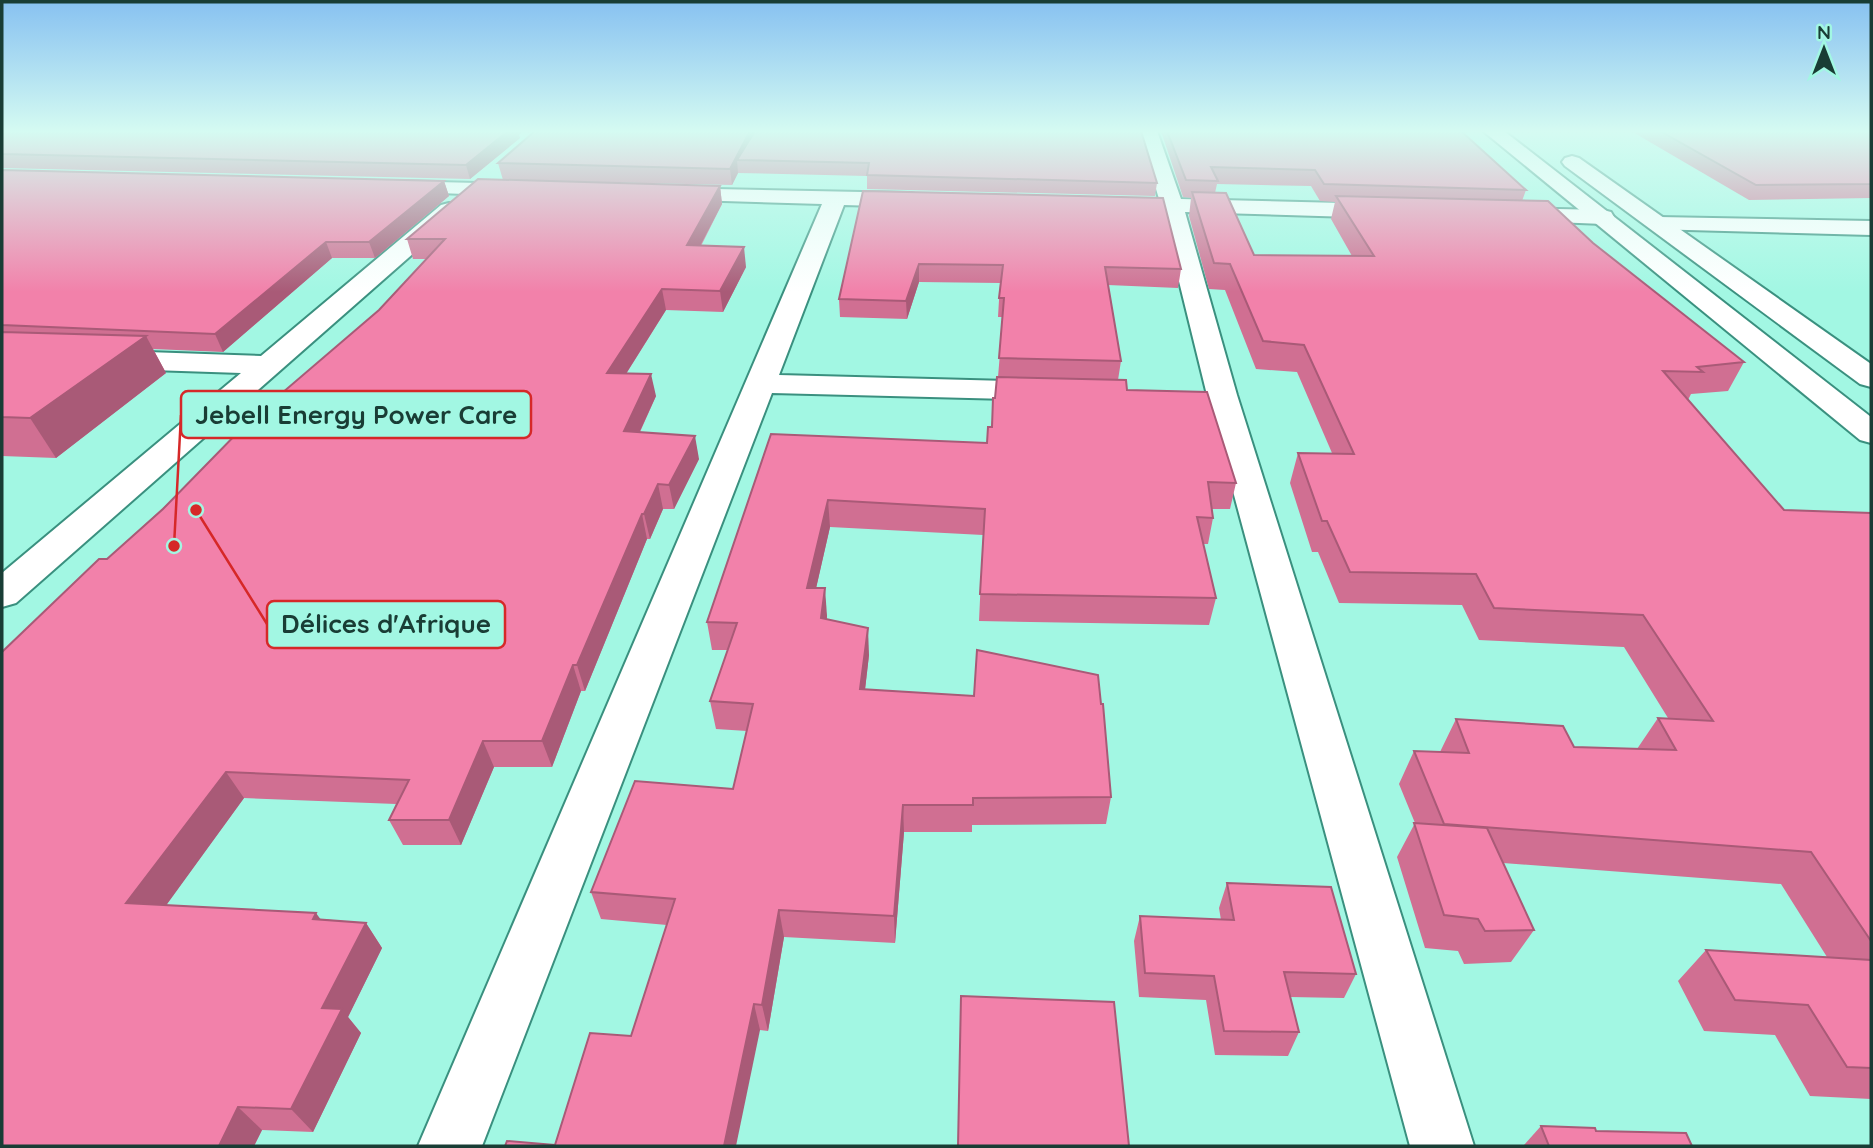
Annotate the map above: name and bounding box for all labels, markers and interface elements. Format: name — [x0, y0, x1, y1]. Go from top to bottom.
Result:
north arrow — [1789, 14, 1859, 84]
text: N — [1817, 20, 1831, 44]
callout: Jebell Energy Power Care — [181, 391, 531, 438]
text: Jebell Energy Power Care — [195, 398, 517, 431]
callout: Délices d'Afrique — [267, 601, 505, 648]
text: Délices d'Afrique — [281, 607, 491, 640]

